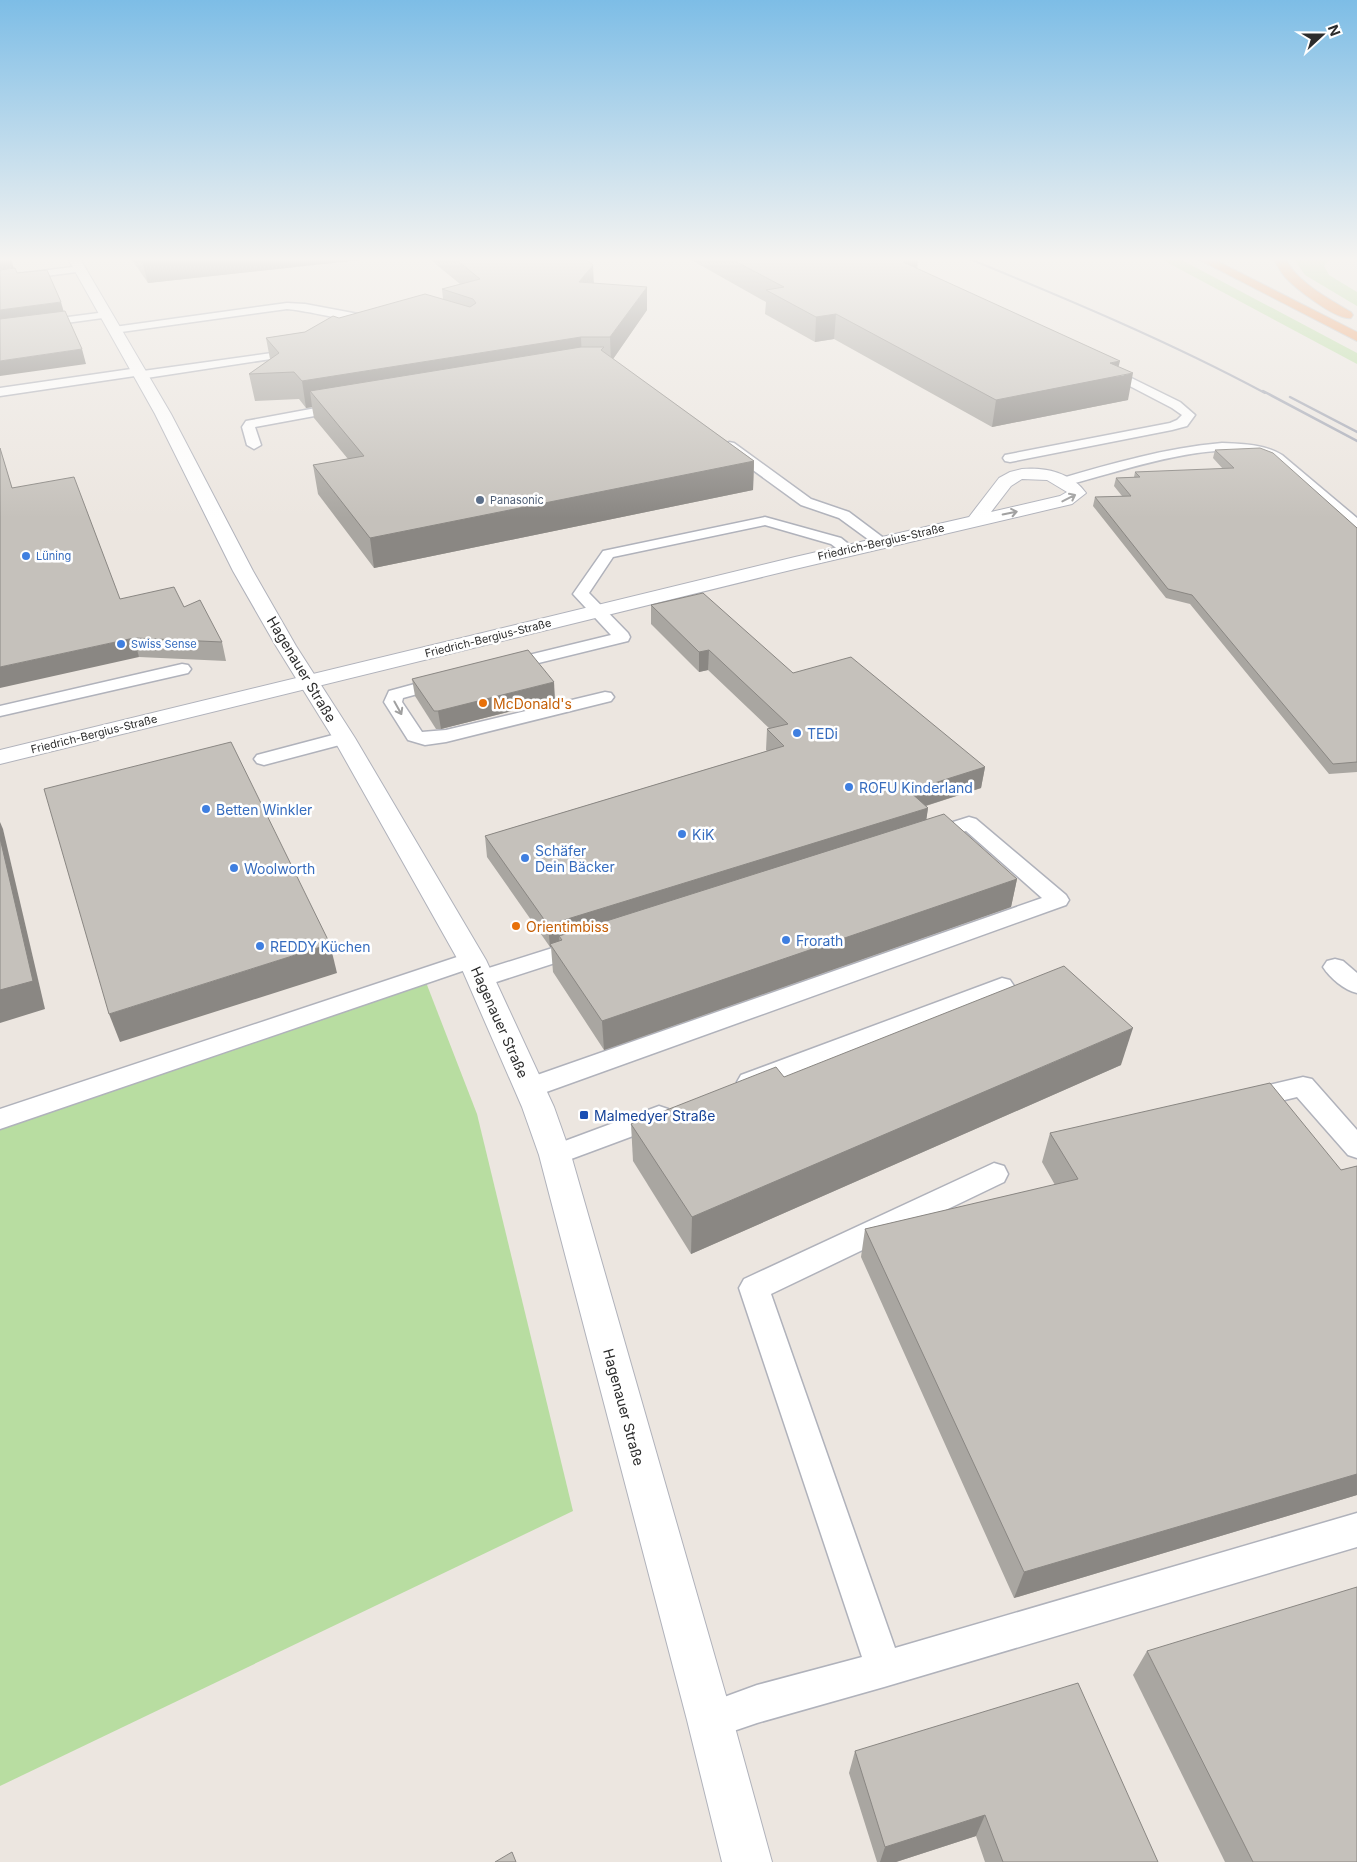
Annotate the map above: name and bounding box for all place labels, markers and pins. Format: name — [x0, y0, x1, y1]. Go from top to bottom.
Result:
place label: Panasonic — [490, 493, 544, 507]
marker: Panasonic — [474, 494, 486, 506]
place label: Lüning — [36, 549, 71, 563]
marker: Lüning — [20, 550, 32, 562]
place label: Swiss Sense — [131, 637, 197, 651]
marker: Swiss Sense — [115, 638, 127, 650]
place label: McDonald's — [493, 695, 572, 712]
marker: McDonald's — [477, 697, 489, 709]
place label: TEDi — [807, 725, 838, 742]
marker: TEDi — [791, 727, 803, 739]
place label: ROFU Kinderland — [859, 779, 973, 796]
marker: ROFU Kinderland — [843, 781, 855, 793]
place label: Betten Winkler — [216, 801, 312, 818]
marker: Betten Winkler — [200, 803, 212, 815]
place label: KiK — [692, 826, 715, 843]
marker: KiK — [676, 828, 688, 840]
place label: Schäfer Dein Bäcker — [535, 842, 615, 875]
marker: Schäfer Dein Bäcker — [519, 852, 531, 864]
place label: Woolworth — [244, 860, 315, 877]
marker: Woolworth — [228, 862, 240, 874]
place label: Orientimbiss — [526, 918, 609, 935]
marker: Orientimbiss — [510, 920, 522, 932]
place label: Frorath — [796, 932, 843, 949]
marker: Frorath — [780, 934, 792, 946]
place label: REDDY Küchen — [270, 938, 371, 955]
marker: REDDY Küchen — [254, 940, 266, 952]
place label: Malmedyer Straße — [594, 1107, 715, 1124]
marker: Malmedyer Straße — [578, 1109, 590, 1121]

